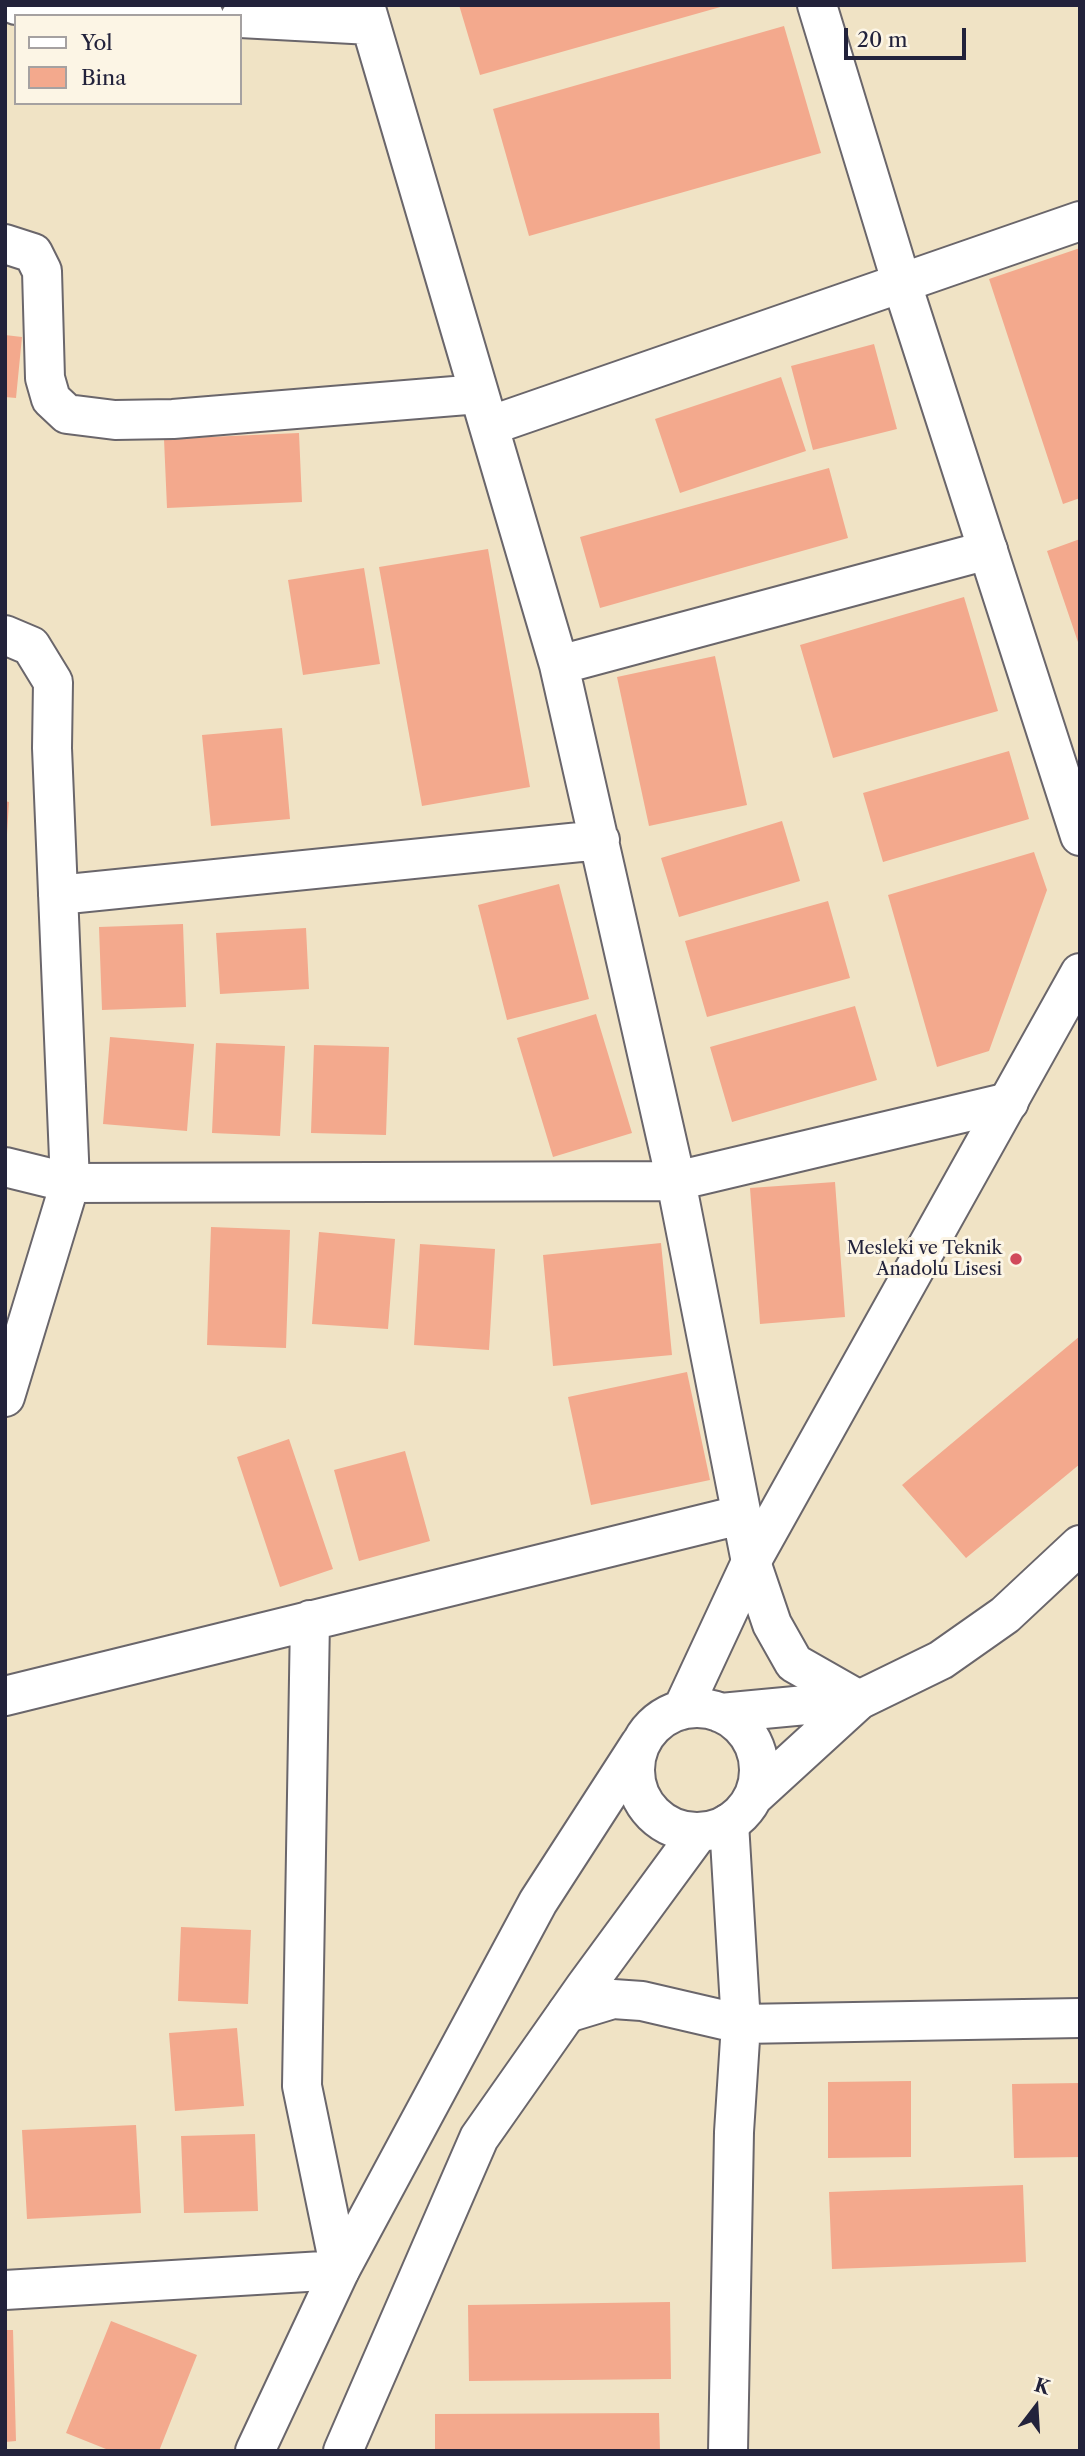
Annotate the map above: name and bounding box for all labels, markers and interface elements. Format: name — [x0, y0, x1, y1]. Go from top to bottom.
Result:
legend — [14, 14, 242, 105]
scale bar — [847, 14, 970, 58]
text: 20 m — [857, 27, 908, 52]
text: Yol — [81, 30, 113, 55]
text: Bina — [81, 65, 126, 90]
place label: Mesleki ve Teknik Anadolu Lisesi — [847, 1238, 1002, 1280]
marker: Mesleki ve Teknik Anadolu Lisesi — [1008, 1251, 1024, 1267]
north arrow — [1001, 2372, 1071, 2442]
text: K — [1032, 2373, 1053, 2400]

